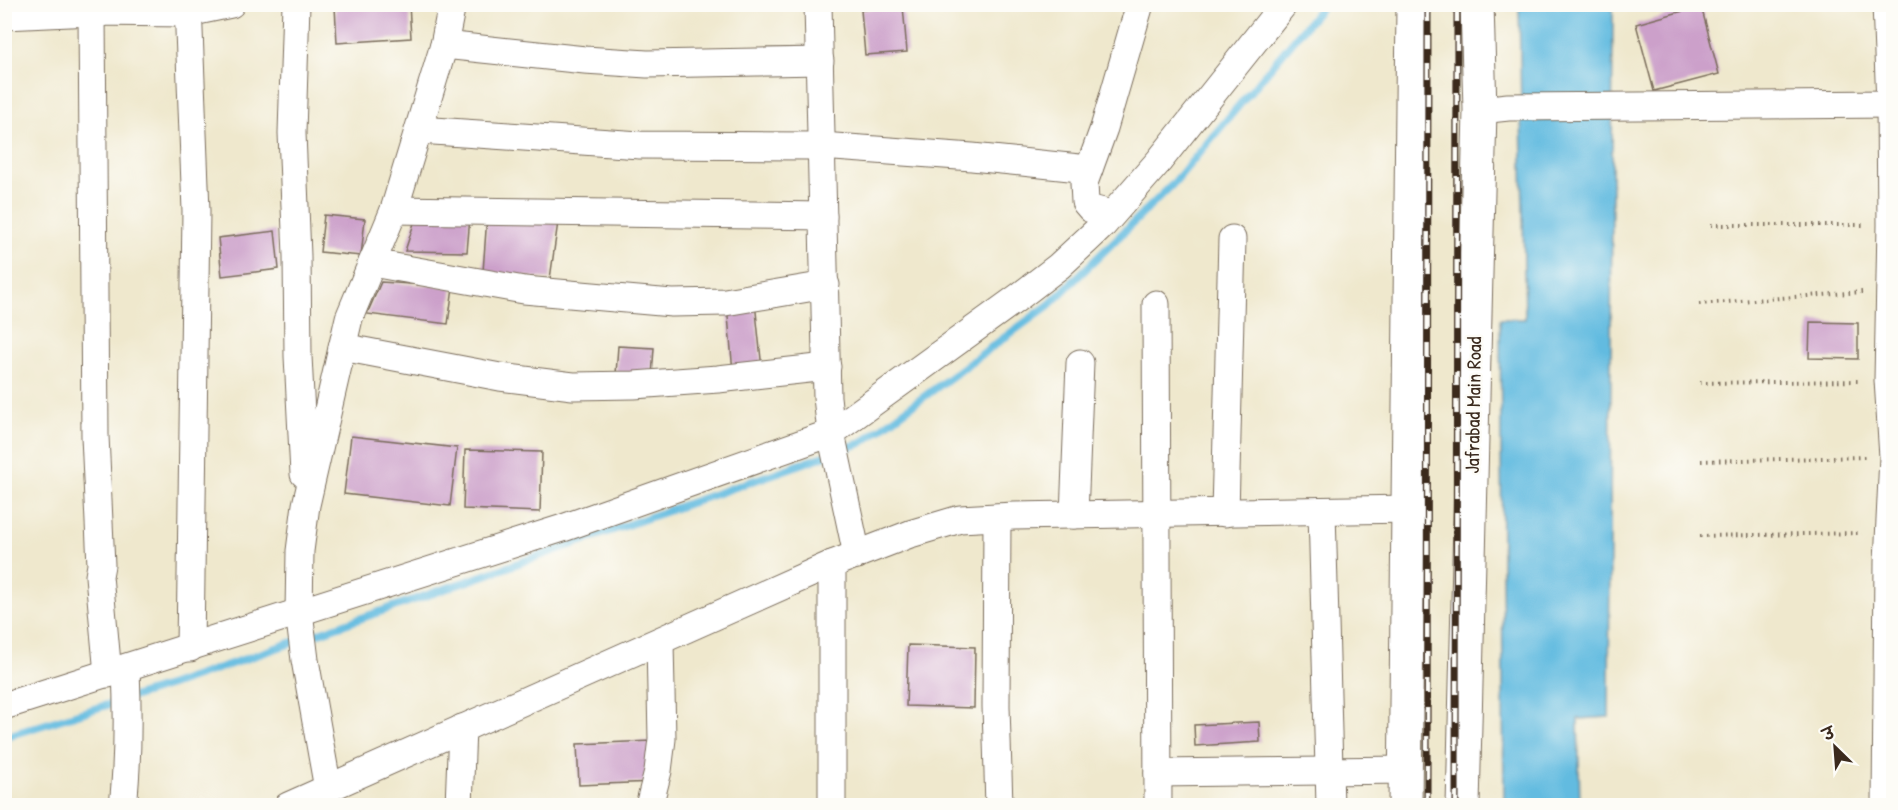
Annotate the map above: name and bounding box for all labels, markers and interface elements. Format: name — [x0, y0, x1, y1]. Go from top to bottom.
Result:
street label: Jafrabad Main Road — [1458, 336, 1487, 474]
north arrow — [1805, 717, 1865, 777]
text: उ — [1817, 721, 1839, 746]

